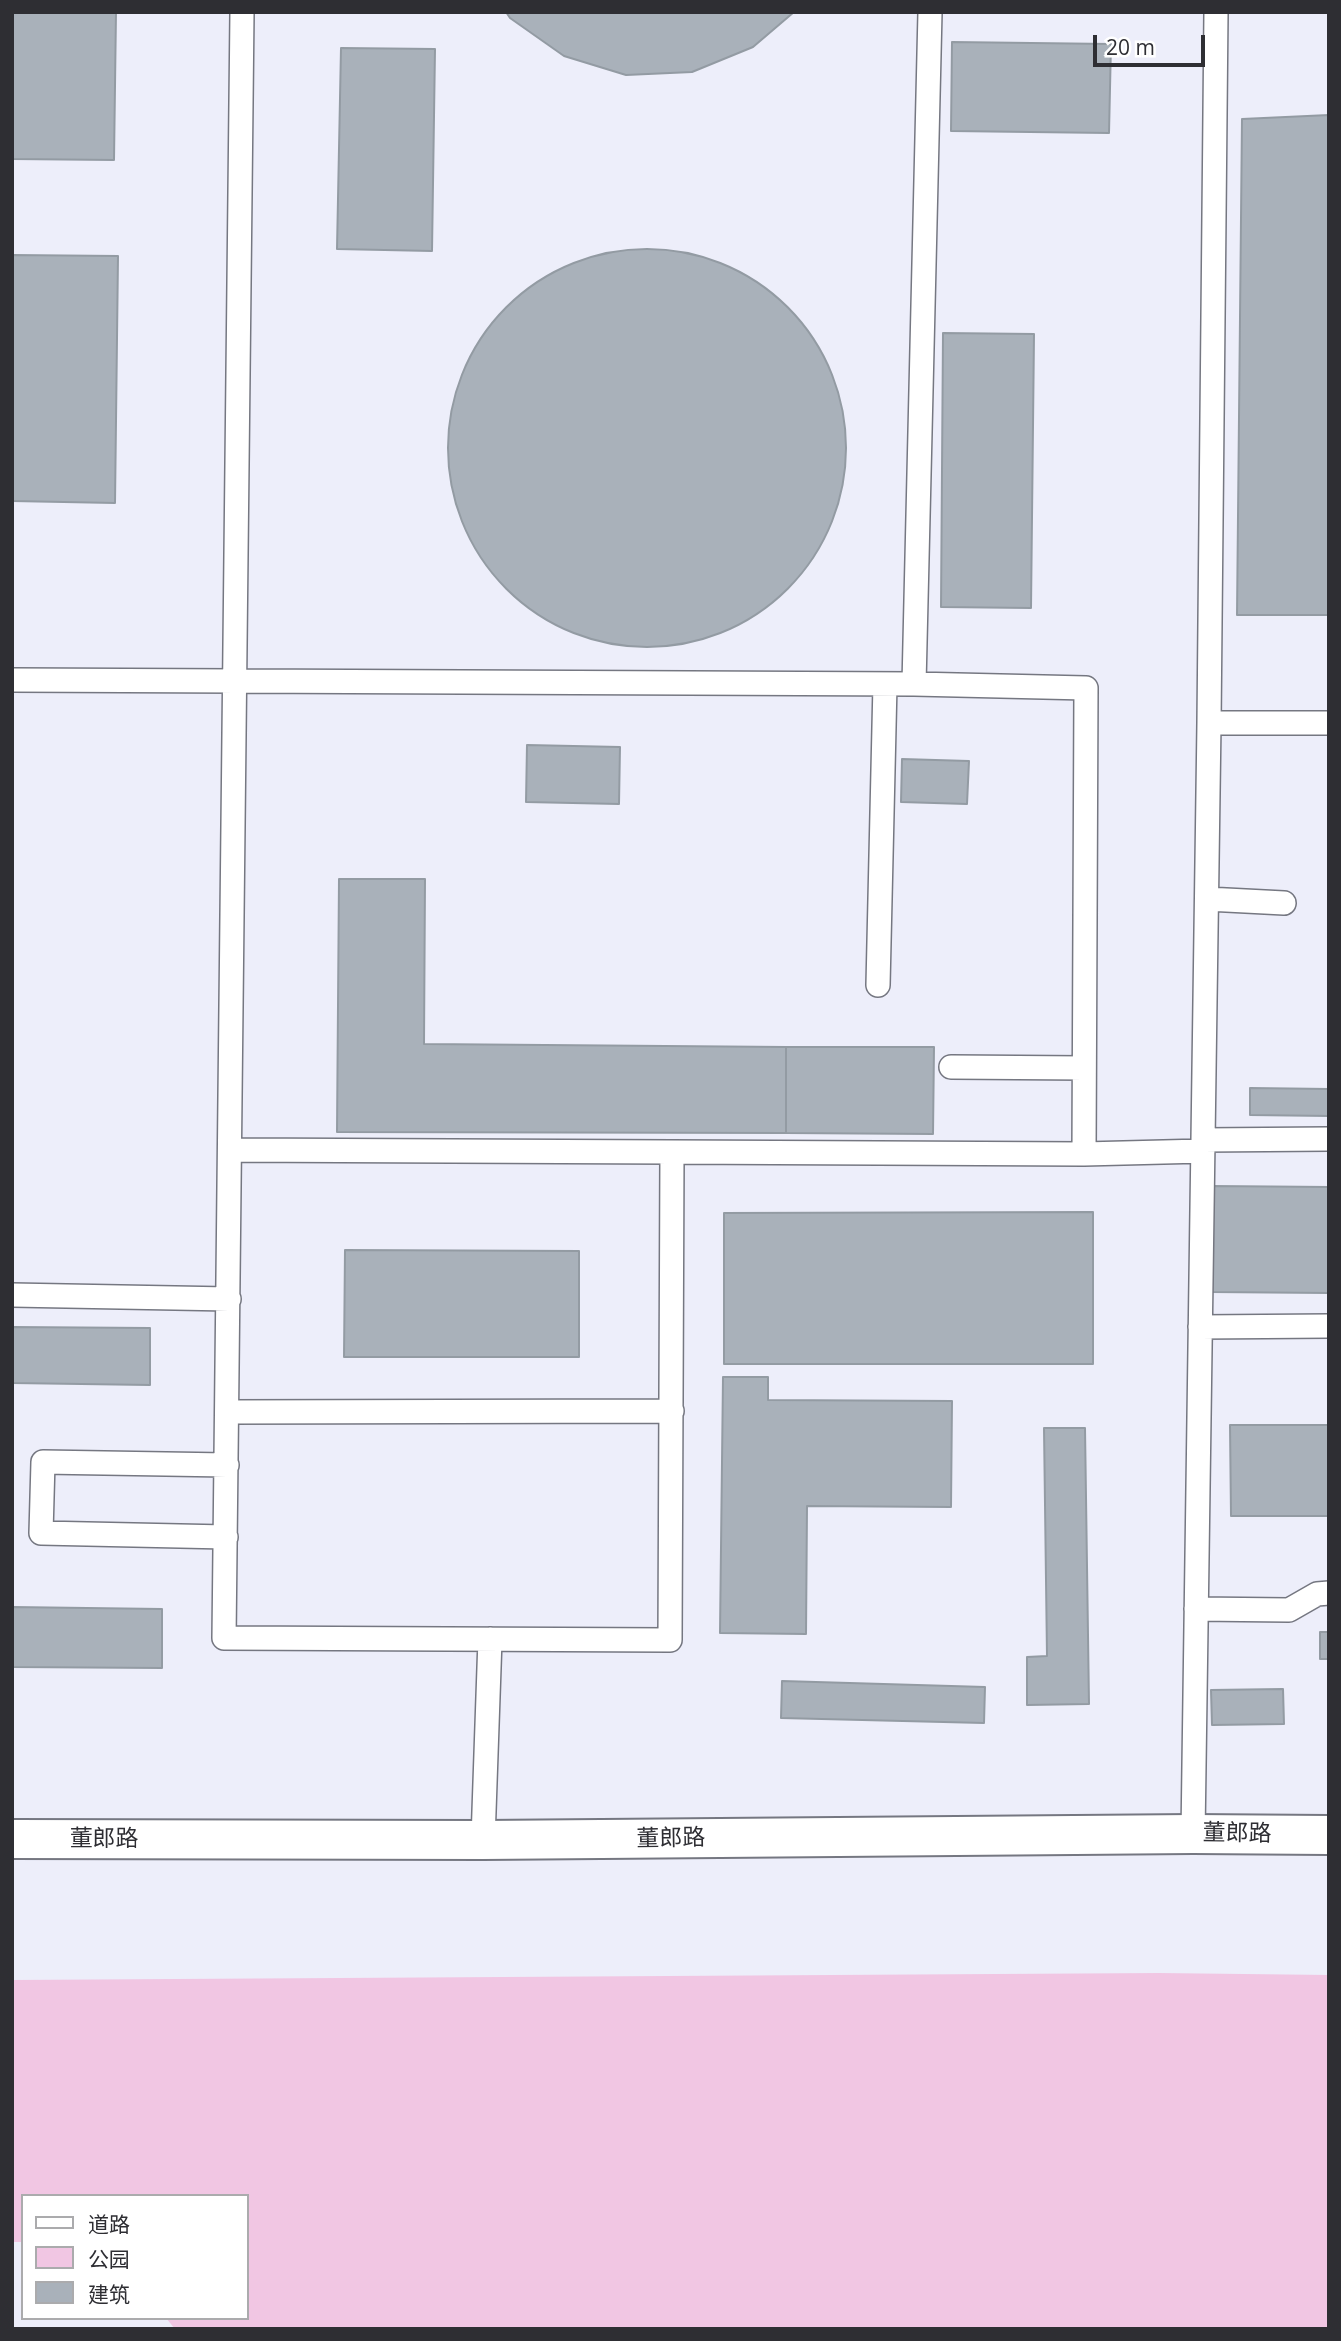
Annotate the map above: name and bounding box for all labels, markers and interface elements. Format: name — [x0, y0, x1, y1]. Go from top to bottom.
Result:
scale bar — [1096, 21, 1208, 65]
text: 20 m — [1106, 33, 1155, 61]
street label: 董郎路 — [1202, 1820, 1272, 1848]
street label: 董郎路 — [70, 1825, 138, 1853]
street label: 董郎路 — [636, 1825, 706, 1853]
legend — [21, 2194, 248, 2320]
text: 道路 — [88, 2210, 130, 2238]
text: 公园 — [88, 2245, 130, 2273]
text: 建筑 — [88, 2280, 130, 2308]

